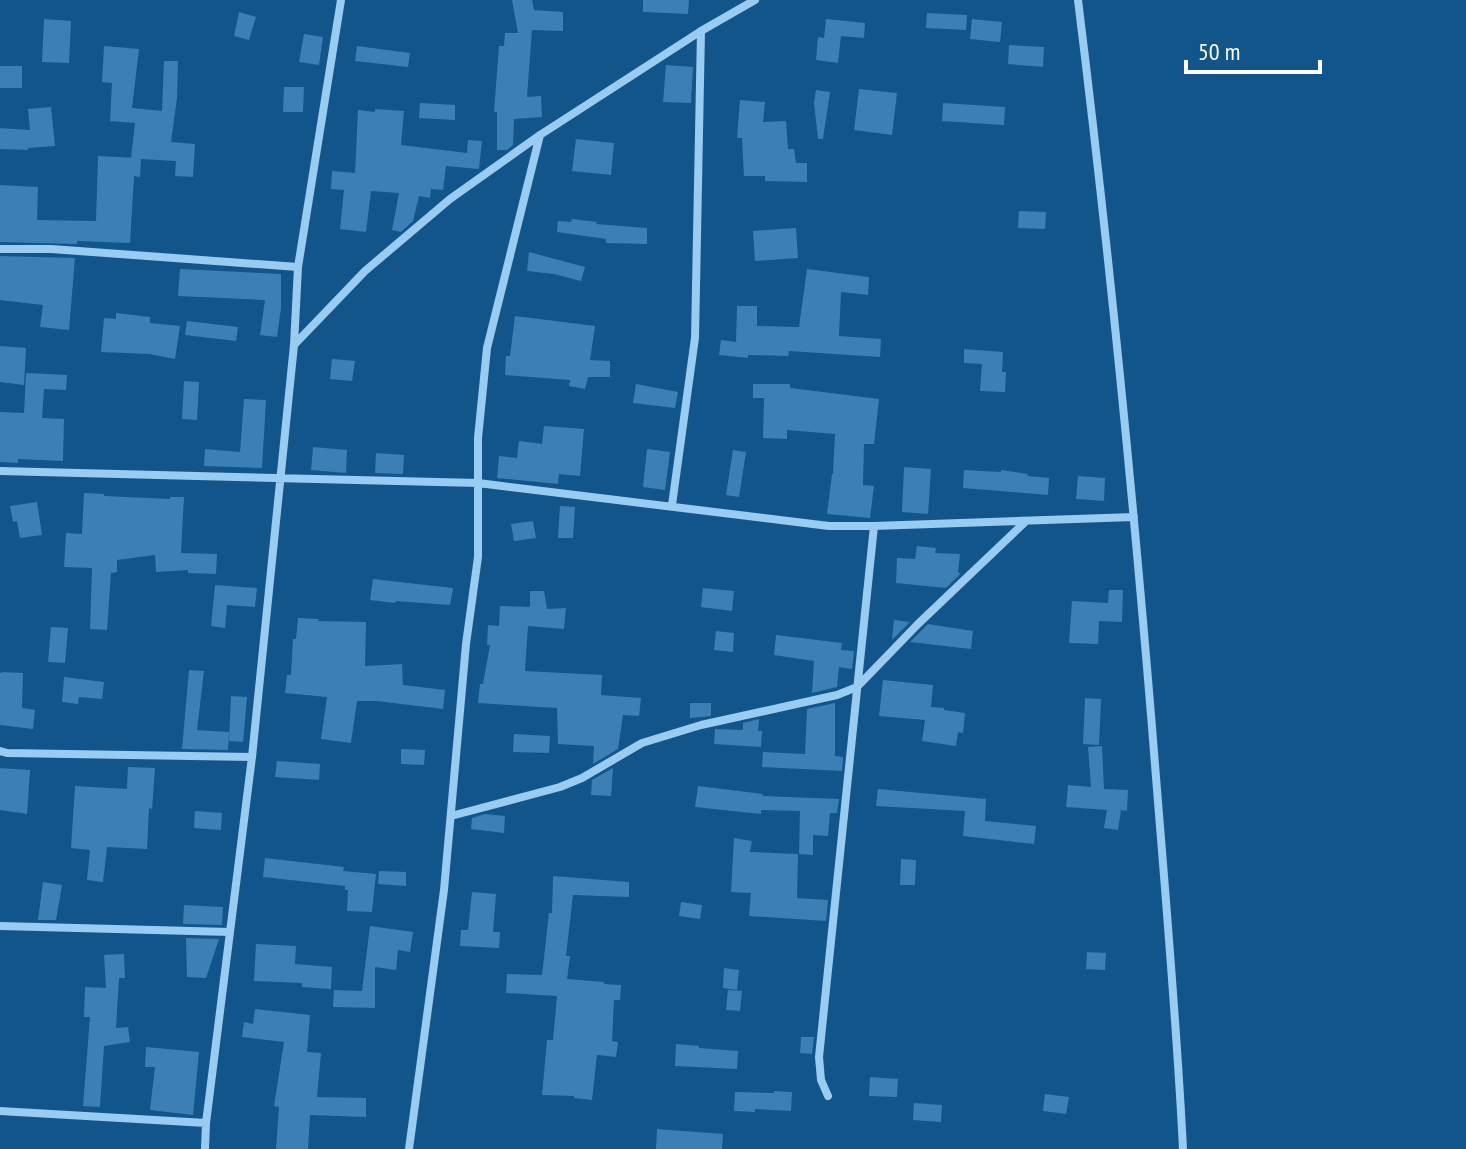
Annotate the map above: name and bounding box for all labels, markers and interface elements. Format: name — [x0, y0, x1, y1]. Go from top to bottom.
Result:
scale bar — [1186, 24, 1320, 74]
text: 50 m — [1198, 36, 1240, 67]

